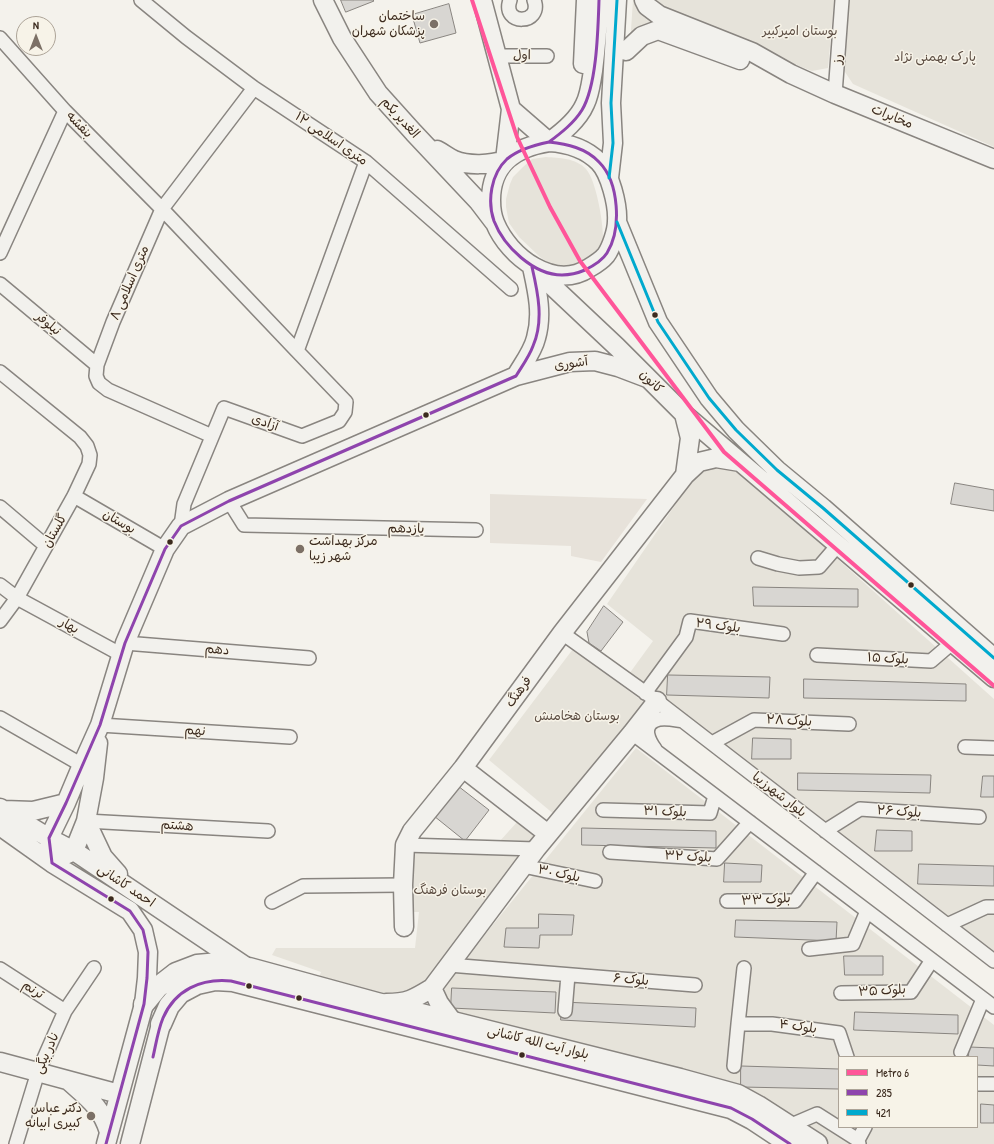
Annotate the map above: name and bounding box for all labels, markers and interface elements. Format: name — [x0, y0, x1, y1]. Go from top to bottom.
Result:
place label: ساختمان پزشکان شهران — [352, 9, 425, 40]
north arrow — [16, 16, 56, 56]
text: N — [33, 18, 39, 32]
marker: ساختمان پزشکان شهران — [428, 18, 440, 30]
park label: بوستان امیرکبیر — [763, 24, 837, 40]
street label: اول — [513, 48, 531, 64]
park label: پارک بهمنی نژاد — [894, 50, 976, 66]
street label: رز — [830, 54, 846, 64]
street label: الغدیر یکم — [377, 94, 423, 142]
street label: مخابرات — [869, 102, 915, 132]
street label: بنفشه — [63, 108, 95, 142]
street label: ۱۲ متری اسلامی — [292, 109, 370, 169]
street label: ۸ متری اسلامی — [107, 243, 153, 323]
street label: نیلوفر — [32, 309, 64, 339]
unlabelled marker — [650, 310, 660, 320]
street label: آشوری — [553, 354, 589, 374]
street label: کانون — [636, 367, 666, 397]
unlabelled marker — [421, 410, 431, 420]
street label: آزادی — [249, 411, 281, 435]
street label: بوستان — [100, 506, 138, 538]
street label: گلستان — [39, 511, 71, 551]
street label: یازدهم — [387, 521, 425, 537]
place label: مرکز بهداشت شهر زیبا — [309, 534, 378, 565]
unlabelled marker — [165, 537, 175, 547]
marker: مرکز بهداشت شهر زیبا — [294, 543, 306, 555]
unlabelled marker — [906, 580, 916, 590]
street label: بهار — [57, 614, 81, 638]
street label: بلوک ۲۹ — [695, 616, 741, 636]
street label: دهم — [204, 641, 230, 659]
street label: بلوک ۱۵ — [867, 650, 909, 668]
street label: فرهنگ — [503, 673, 535, 711]
park label: بوستان هخامنش — [534, 709, 620, 725]
street label: بلوک ۲۸ — [766, 712, 812, 730]
street label: نهم — [184, 722, 206, 740]
street label: بلوار شهرزیبا — [749, 769, 809, 821]
street label: بلوک ۳۱ — [643, 803, 687, 821]
street label: بلوک ۲۶ — [876, 803, 922, 821]
street label: هشتم — [160, 817, 194, 835]
street label: بلوک ۳۲ — [664, 848, 712, 866]
street label: احمد کاشانی — [94, 861, 158, 911]
street label: بلوک ۳۰ — [536, 862, 582, 886]
park label: بوستان فرهنگ — [413, 883, 487, 899]
street label: بلوک ۳۳ — [741, 891, 791, 909]
unlabelled marker — [106, 894, 116, 904]
street label: بلوک ۶ — [612, 971, 650, 989]
street label: ترنم — [19, 977, 47, 1003]
unlabelled marker — [244, 981, 254, 991]
street label: بلوک ۳۵ — [858, 982, 906, 1000]
unlabelled marker — [294, 993, 304, 1003]
street label: بلوک ۴ — [778, 1017, 818, 1037]
street label: بلوار آیت الله کاشانی — [486, 1023, 590, 1063]
street label: نادر بیگی — [31, 1030, 63, 1076]
unlabelled marker — [517, 1050, 527, 1060]
legend — [838, 1056, 978, 1128]
text: Metro 6 — [876, 1064, 909, 1081]
text: 285 — [876, 1084, 892, 1101]
place label: دکتر عباس کبیری ابیانه — [25, 1101, 82, 1132]
text: 421 — [876, 1104, 890, 1121]
marker: دکتر عباس کبیری ابیانه — [85, 1110, 97, 1122]

